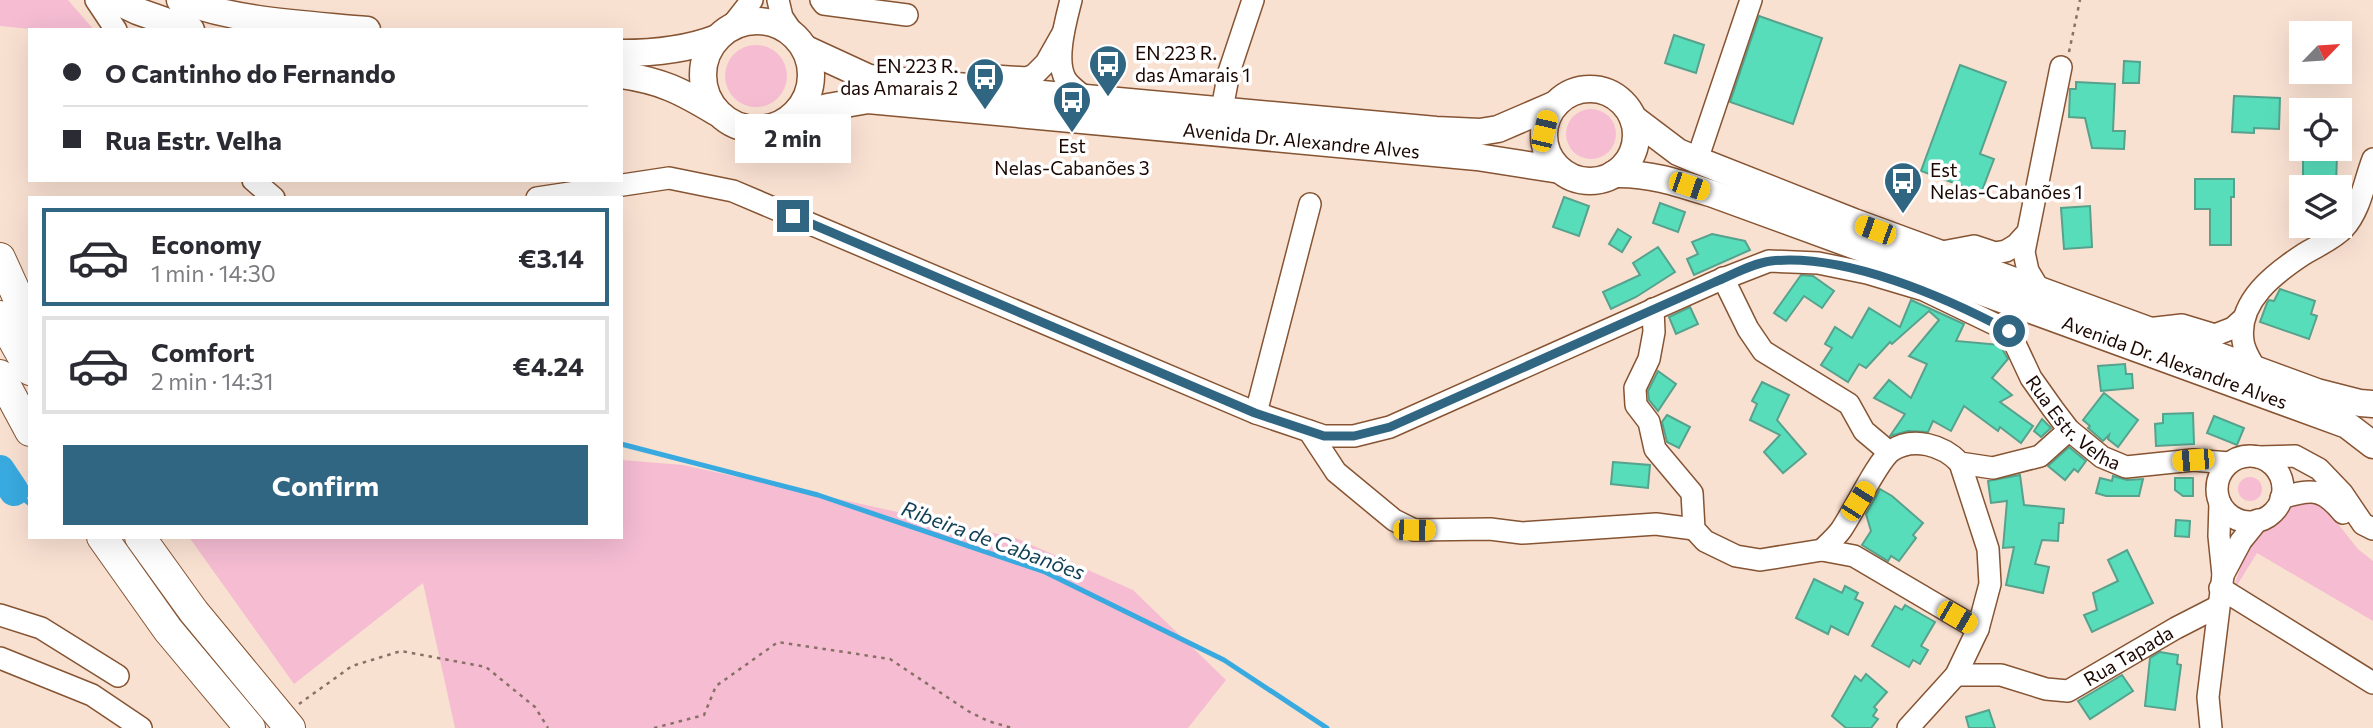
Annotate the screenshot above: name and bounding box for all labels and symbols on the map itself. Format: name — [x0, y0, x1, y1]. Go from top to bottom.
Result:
north arrow — [2289, 21, 2352, 84]
place label: EN 223 R. das Amarais 1 — [1135, 41, 1250, 86]
bus stop icon: EN 223 R. das Amarais 1 — [1087, 43, 1129, 98]
place label: EN 223 R. das Amarais 2 — [840, 54, 958, 99]
bus stop icon: EN 223 R. das Amarais 2 — [964, 56, 1006, 111]
bus stop icon: Est Nelas-Cabanões 3 — [1051, 79, 1093, 134]
car — [1530, 108, 1559, 154]
callout: 2 min — [735, 114, 851, 164]
street label: Avenida Dr. Alexandre Alves — [1182, 118, 1421, 163]
place label: Est Nelas-Cabanões 3 — [994, 134, 1150, 179]
place label: Est Nelas-Cabanões 1 — [1930, 158, 2083, 203]
bus stop icon: Est Nelas-Cabanões 1 — [1882, 160, 1924, 215]
car — [1666, 169, 1713, 203]
route end — [777, 200, 809, 232]
car — [1852, 213, 1899, 247]
street label: Avenida Dr. Alexandre Alves — [2059, 310, 2291, 413]
route start — [1993, 315, 2025, 347]
street label: Rua Estr. Velha — [2022, 370, 2124, 474]
car — [2172, 448, 2215, 472]
car — [1838, 478, 1879, 524]
water label: Ribeira de Cabanões — [899, 495, 1088, 584]
car — [1393, 519, 1436, 541]
car — [1934, 597, 1981, 637]
street label: Rua Tapada — [2079, 620, 2177, 690]

